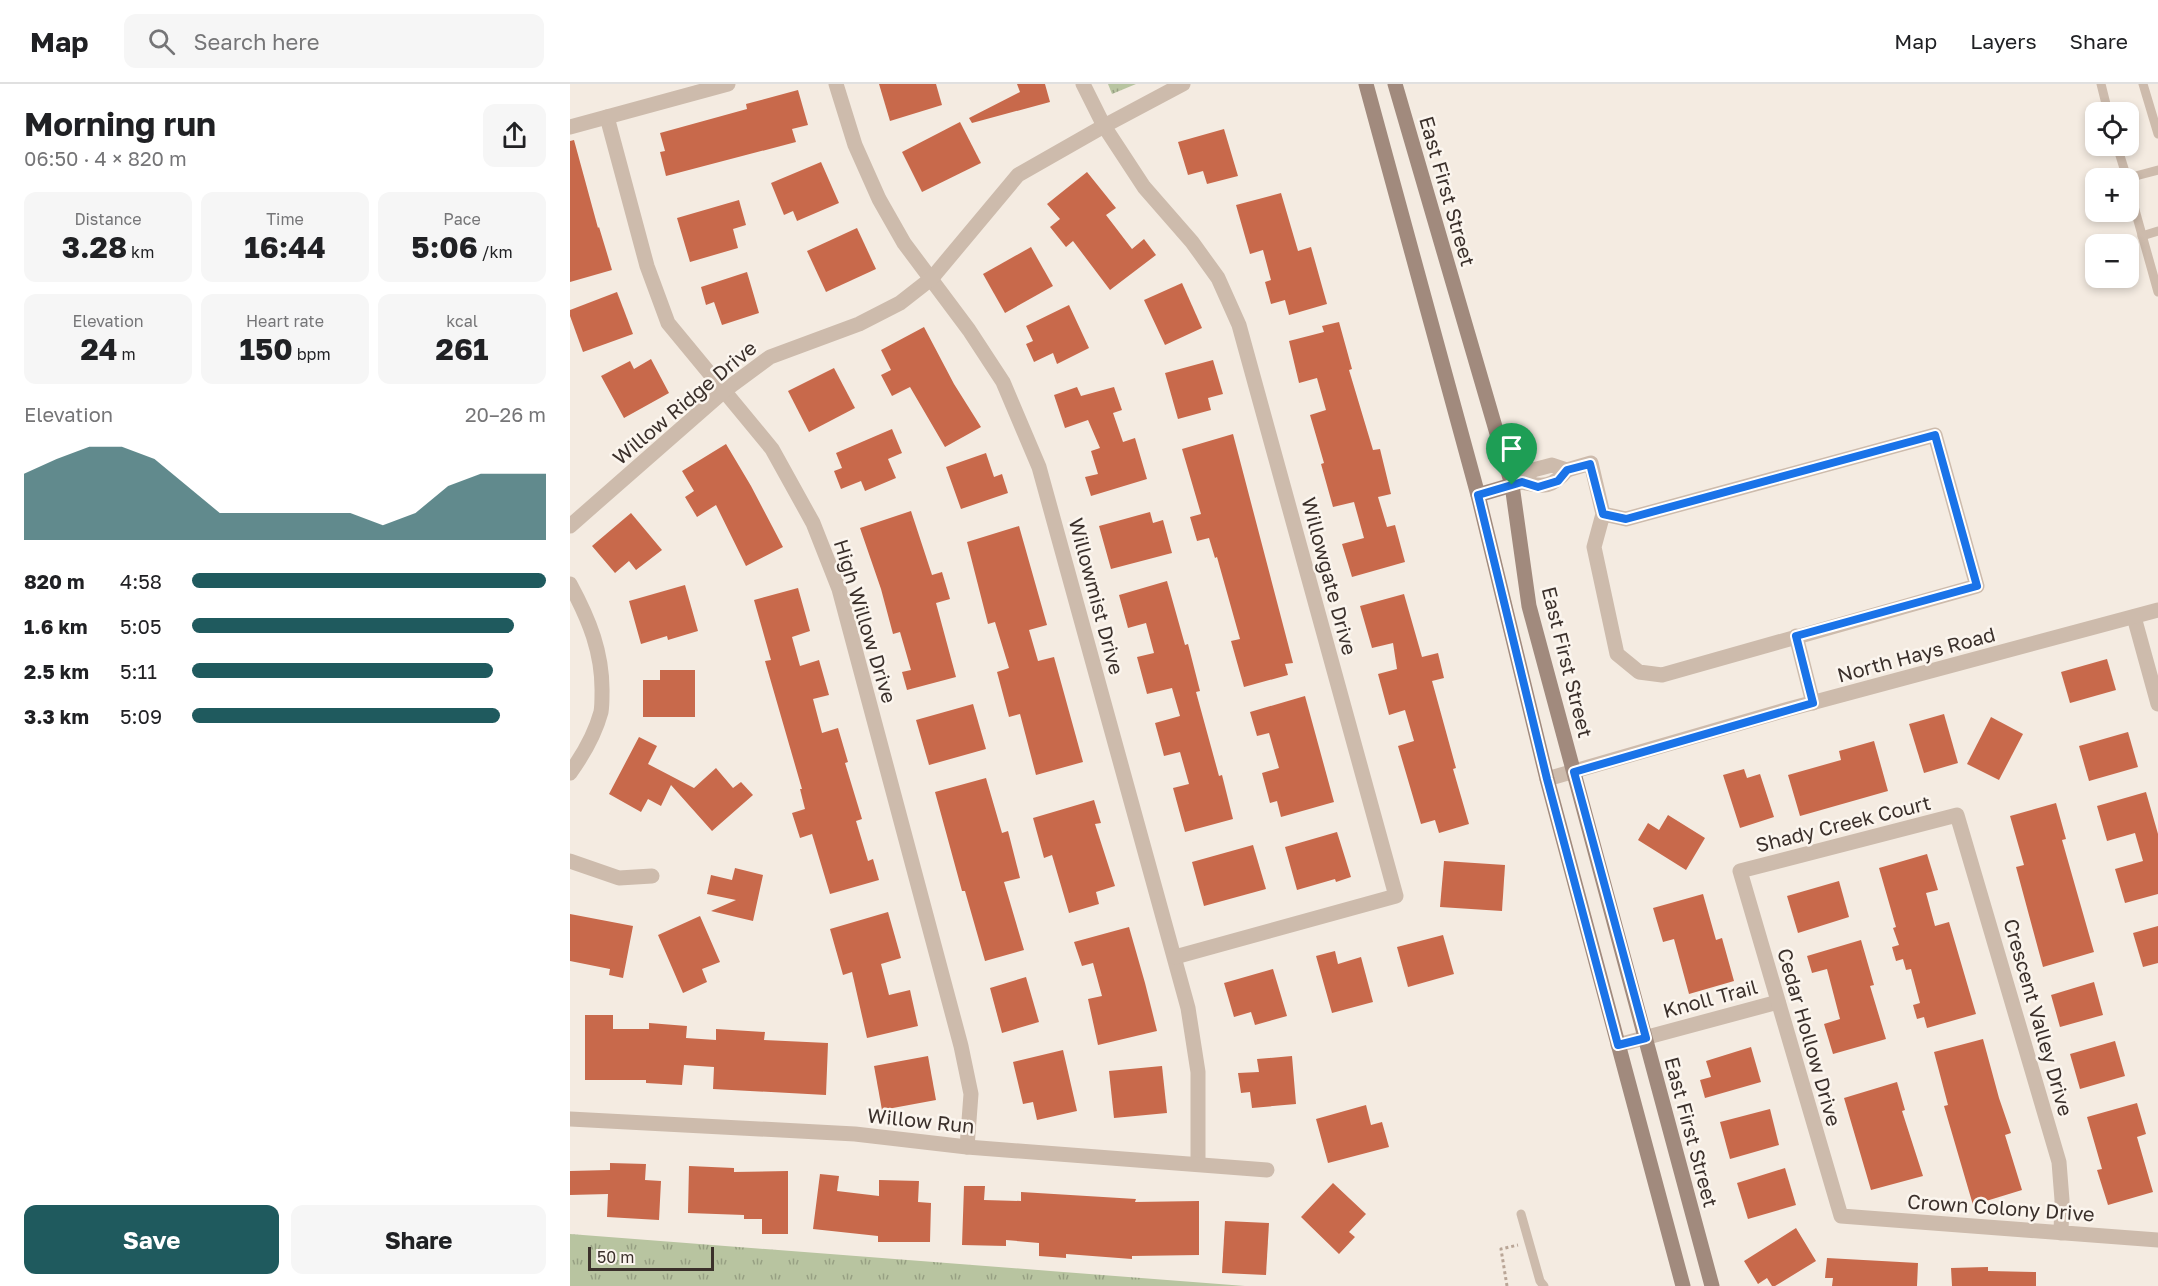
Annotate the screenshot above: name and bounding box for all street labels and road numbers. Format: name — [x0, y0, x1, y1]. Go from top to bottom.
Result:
street label: East First Street — [1415, 113, 1481, 269]
street label: Willow Ridge Drive — [607, 335, 761, 469]
street label: Willowgate Drive — [1297, 494, 1363, 658]
street label: Willowmist Drive — [1065, 515, 1129, 677]
street label: High Willow Drive — [830, 536, 902, 706]
street label: East First Street — [1538, 584, 1598, 740]
street label: North Hays Road — [1834, 621, 1998, 687]
street label: Shady Creek Court — [1753, 790, 1933, 856]
street label: Crescent Valley Drive — [1999, 916, 2079, 1118]
street label: Cedar Hollow Drive — [1773, 945, 1847, 1129]
street label: Knoll Trail — [1660, 974, 1760, 1022]
street label: East First Street — [1660, 1054, 1724, 1210]
street label: Willow Run — [866, 1102, 976, 1138]
street label: Crown Colony Drive — [1906, 1188, 2096, 1226]

